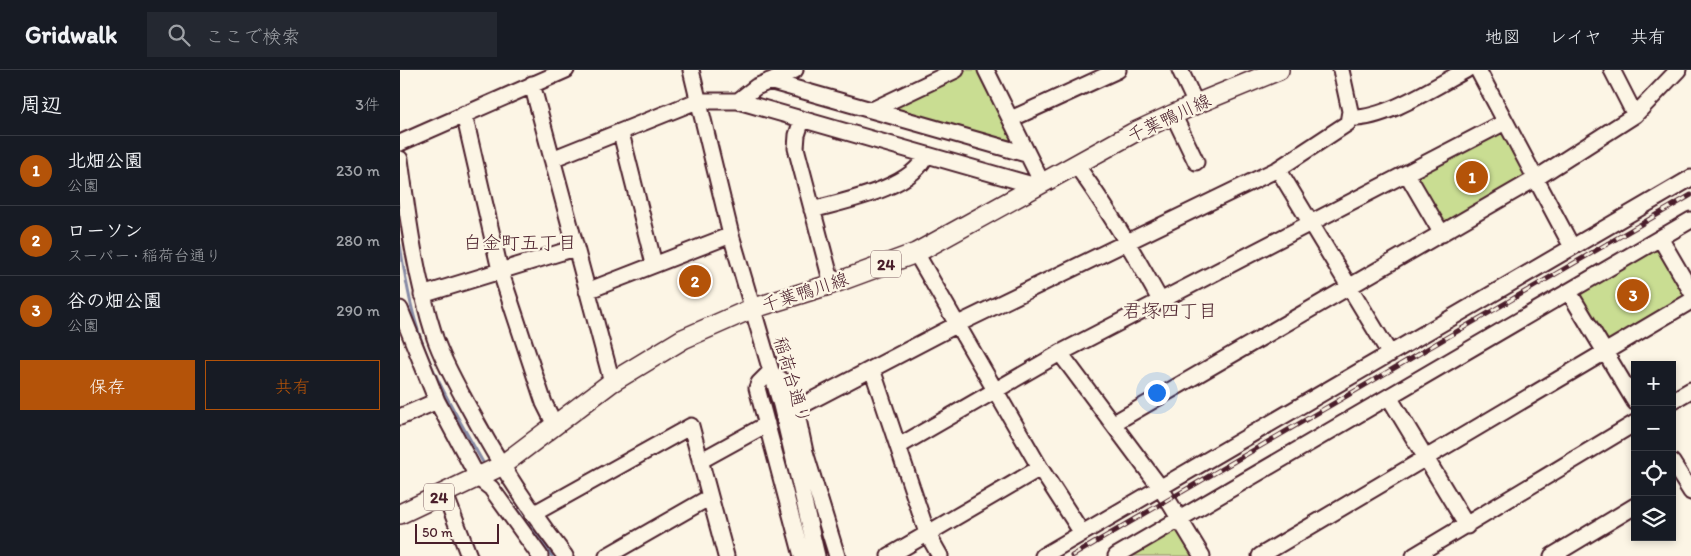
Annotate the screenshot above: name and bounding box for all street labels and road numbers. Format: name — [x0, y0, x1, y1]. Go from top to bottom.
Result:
street label: 千葉鴨川線 — [1124, 89, 1214, 147]
road number: 24 — [871, 250, 901, 278]
street label: 千葉鴨川線 — [759, 268, 851, 316]
street label: 稲荷台通り — [769, 334, 815, 426]
road number: 24 — [424, 484, 454, 511]

